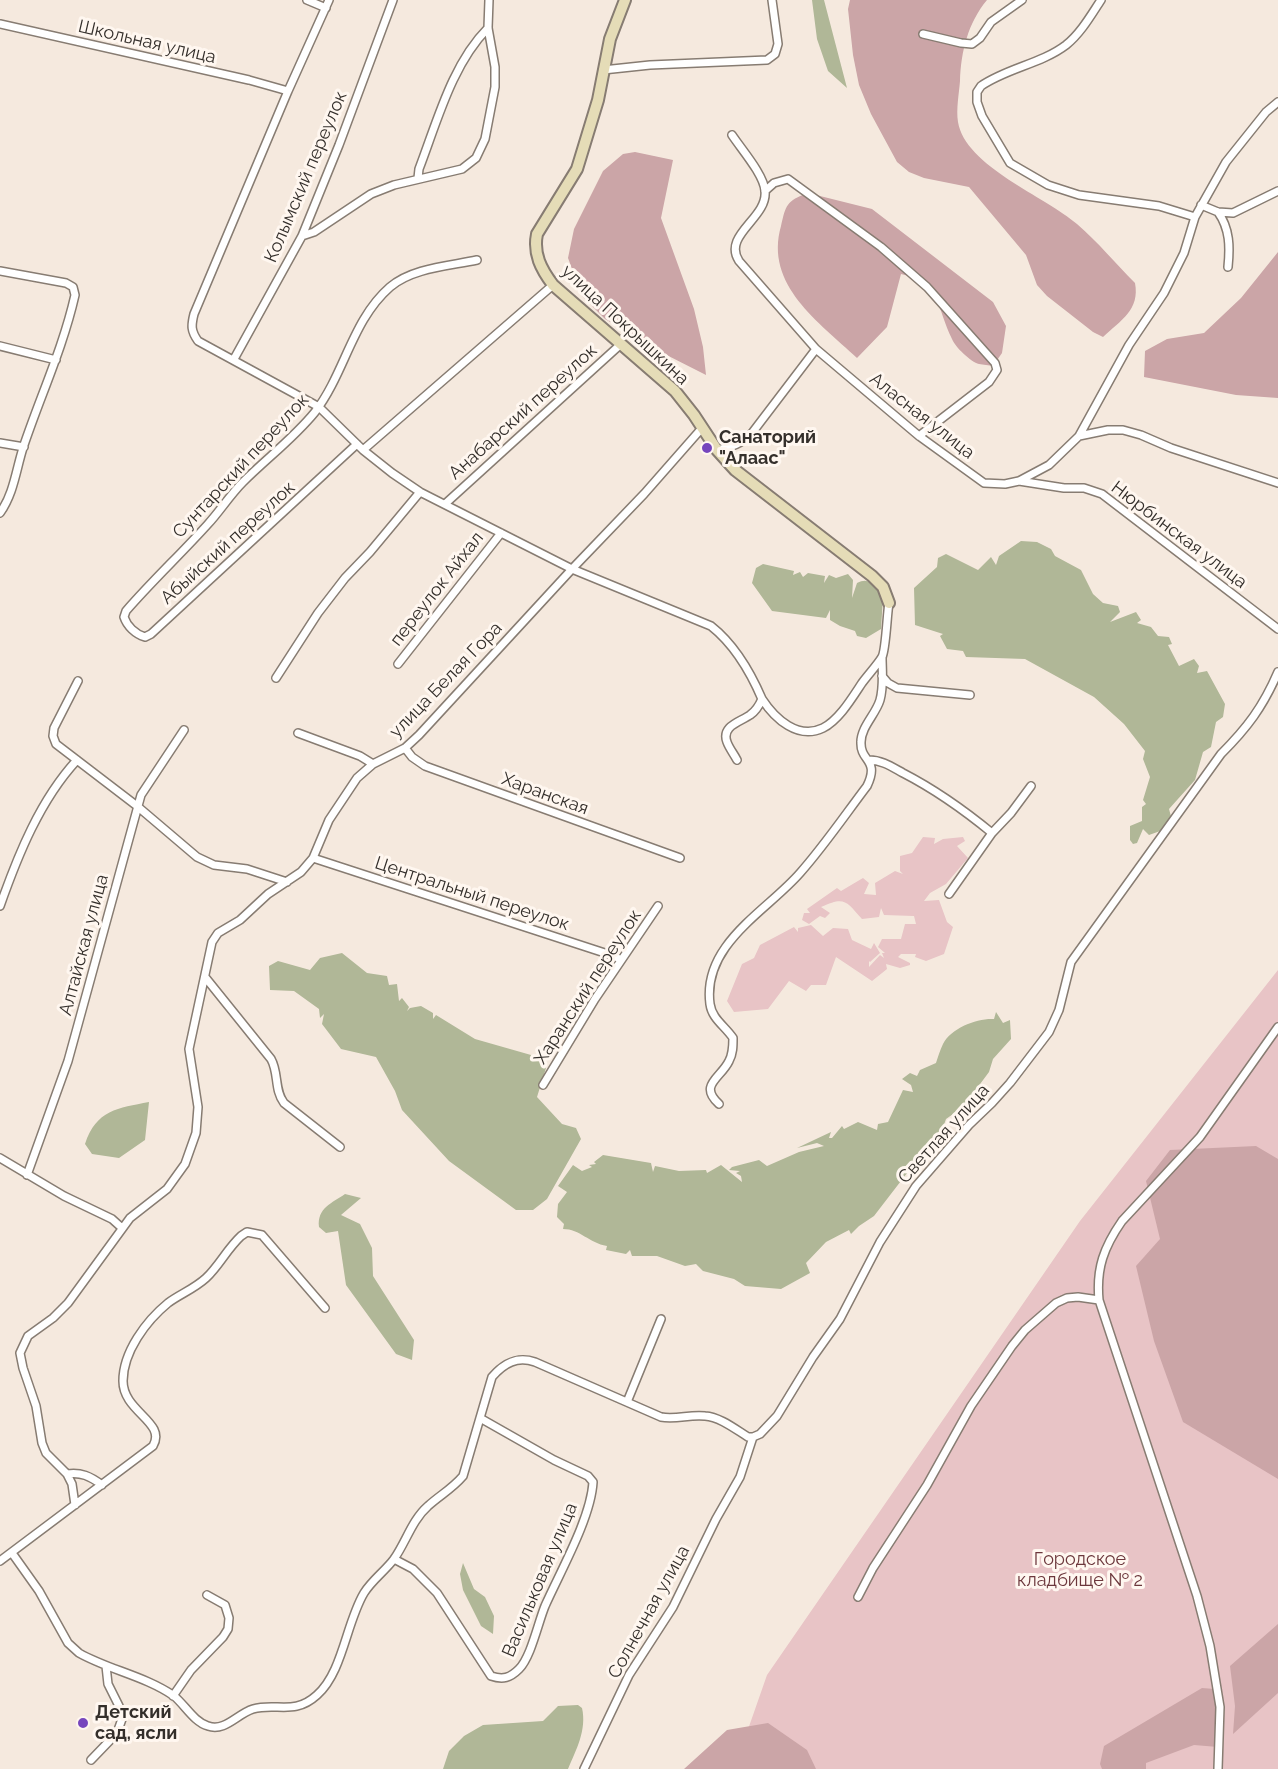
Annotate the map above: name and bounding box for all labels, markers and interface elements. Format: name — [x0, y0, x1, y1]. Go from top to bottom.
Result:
street label: Школьная улица — [76, 16, 218, 68]
street label: Колымский переулок — [260, 88, 352, 266]
street label: улица Покрышкина — [557, 260, 693, 390]
street label: Анабарский переулок — [445, 340, 601, 484]
street label: Аласная улица — [865, 368, 979, 464]
street label: Сунтарский переулок — [168, 389, 314, 543]
place label: Санаторий "Алаас" — [719, 427, 816, 470]
marker: Санаторий "Алаас" — [700, 441, 714, 455]
street label: Абыйский переулок — [156, 477, 300, 609]
street label: Нюрбинская улица — [1107, 477, 1251, 593]
street label: переулок Айхал — [386, 528, 488, 650]
street label: улица Белая Гора — [385, 618, 507, 742]
street label: Харанская — [499, 768, 591, 820]
street label: Центральный переулок — [372, 852, 572, 936]
street label: Алтайская улица — [55, 872, 113, 1018]
street label: Харанский переулок — [530, 906, 646, 1068]
street label: Светлая улица — [894, 1080, 994, 1188]
street label: Васильковая улица — [498, 1500, 582, 1660]
street label: Солнечная улица — [603, 1542, 695, 1682]
park label: Городское кладбище № 2 — [1017, 1549, 1143, 1592]
place label: Детский сад, ясли — [95, 1702, 177, 1744]
marker: Детский сад, ясли — [76, 1716, 90, 1730]

